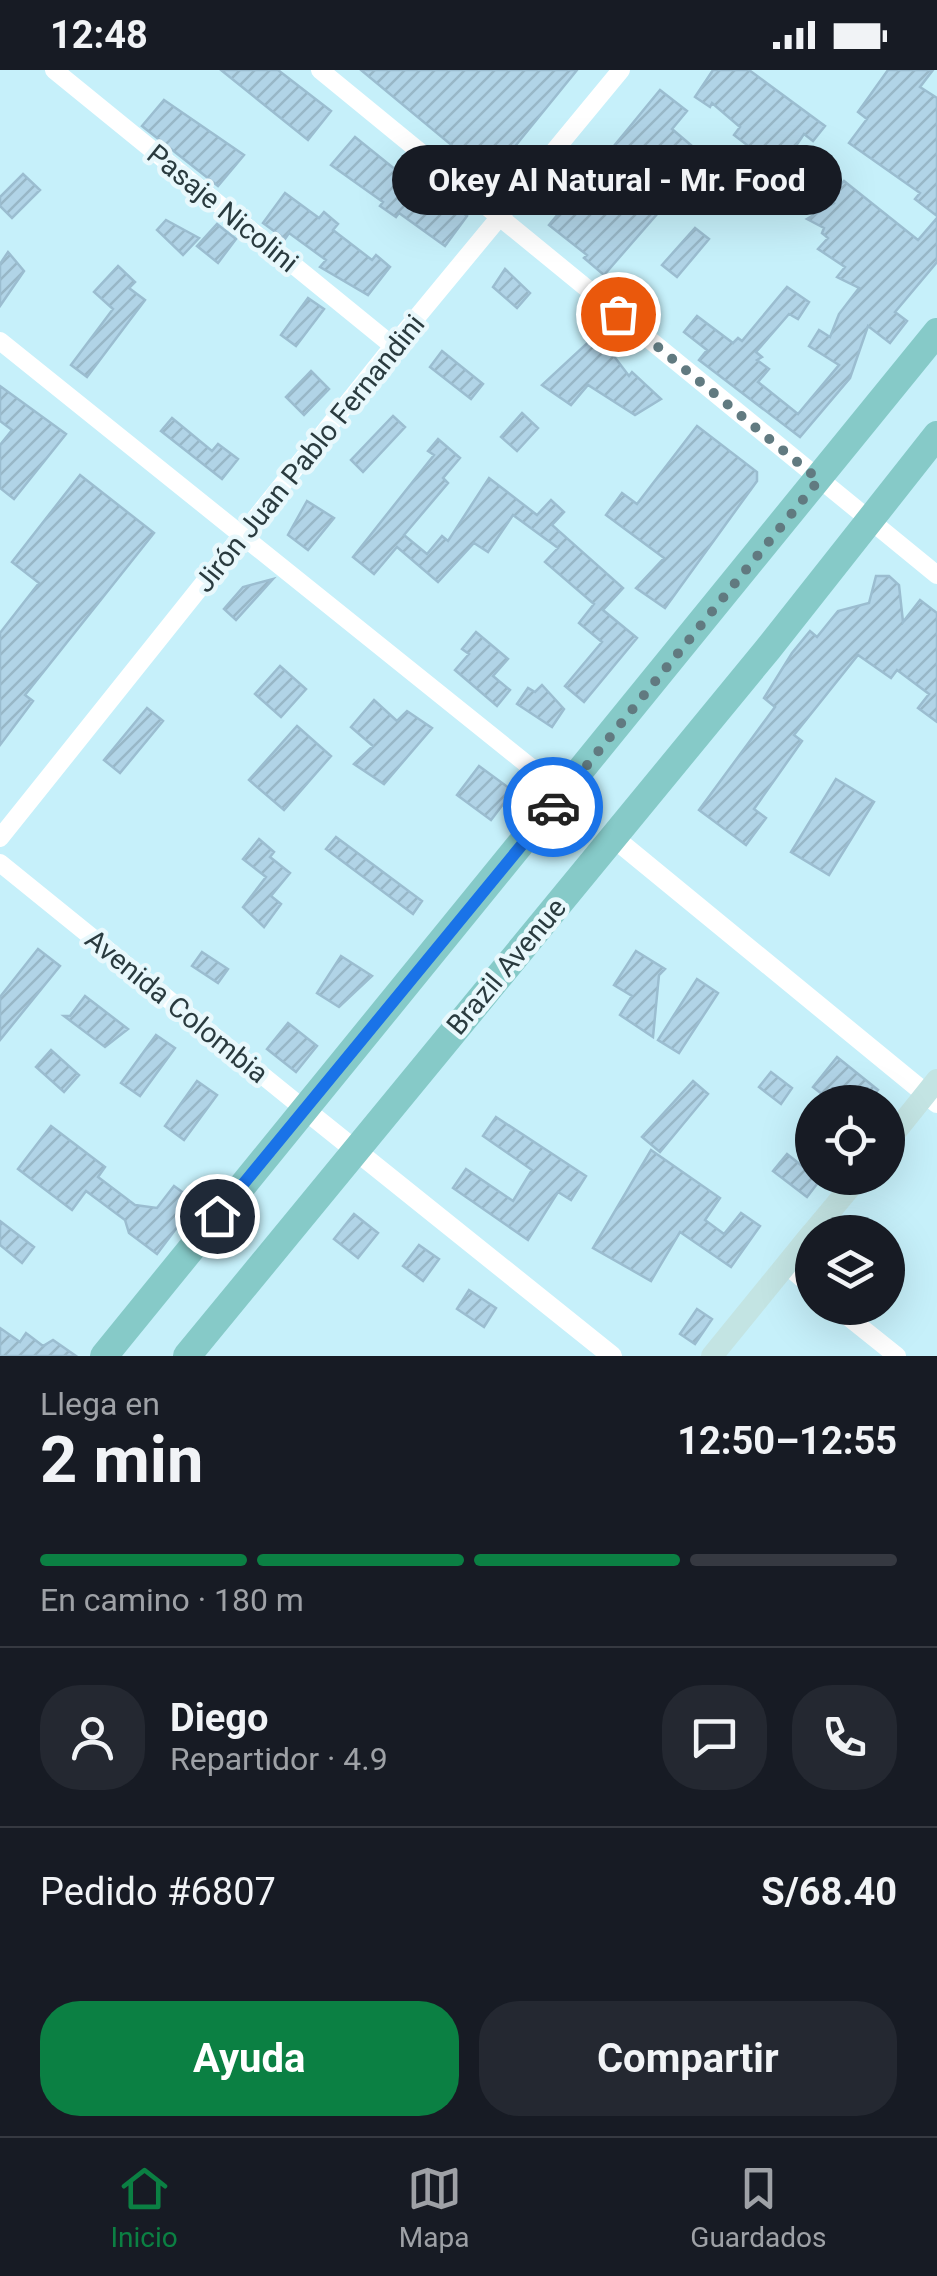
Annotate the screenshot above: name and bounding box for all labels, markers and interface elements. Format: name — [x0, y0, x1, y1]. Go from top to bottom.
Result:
text: 12:48 — [50, 13, 148, 57]
street label: Pasaje Nicolini — [141, 138, 305, 279]
callout: Okey Al Natural - Mr. Food — [393, 144, 843, 214]
text: Okey Al Natural - Mr. Food — [428, 161, 806, 199]
pin — [576, 272, 661, 357]
icon: bag — [591, 287, 646, 342]
street label: Jirón Juan Pablo Fernandini — [187, 308, 431, 599]
courier — [503, 757, 603, 857]
icon: car — [526, 780, 581, 835]
street label: Brazil Avenue — [440, 892, 573, 1041]
street label: Avenida Colombia — [79, 923, 275, 1090]
map controls — [795, 1085, 905, 1325]
button: locate — [795, 1085, 905, 1195]
pin — [175, 1174, 260, 1259]
icon: home — [190, 1189, 245, 1244]
button: layers — [795, 1215, 905, 1325]
text: Llega en — [40, 1385, 160, 1423]
text: 12:50–12:55 — [677, 1419, 897, 1463]
text: 2 min — [40, 1422, 203, 1498]
text: En camino · 180 m — [40, 1581, 304, 1619]
button: person — [40, 1685, 145, 1790]
button: chat — [662, 1685, 767, 1790]
button: phone — [792, 1685, 897, 1790]
text: Diego — [170, 1696, 268, 1740]
text: Repartidor · 4.9 — [170, 1740, 388, 1778]
text: Pedido #6807 — [40, 1870, 276, 1914]
text: S/68.40 — [761, 1870, 897, 1914]
button: Ayuda — [40, 2001, 459, 2116]
button: Compartir — [479, 2001, 897, 2116]
tab: Inicio — [110, 2161, 178, 2254]
tab: Mapa — [399, 2161, 469, 2254]
tab: Guardados — [690, 2161, 827, 2254]

